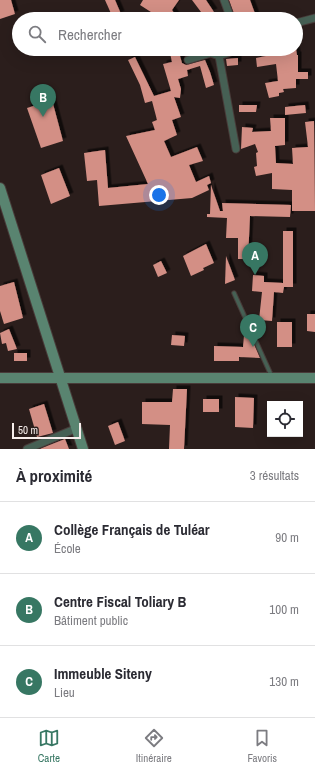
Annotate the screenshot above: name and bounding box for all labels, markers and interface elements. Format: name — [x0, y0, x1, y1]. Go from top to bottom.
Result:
search box — [12, 12, 303, 56]
icon: search — [26, 23, 48, 45]
text: Rechercher — [58, 24, 122, 45]
pin: B — [30, 84, 56, 117]
your location — [149, 185, 169, 205]
pin: A — [242, 242, 268, 275]
pin: C — [240, 314, 266, 347]
map controls — [267, 401, 303, 437]
button: locate — [267, 401, 303, 437]
scale bar — [12, 421, 81, 440]
text: 50 m — [18, 423, 38, 437]
text: À proximité — [16, 464, 92, 487]
text: 3 résultats — [250, 467, 299, 484]
text: Collège Français de Tuléar — [54, 519, 210, 540]
text: A — [25, 529, 33, 546]
text: 90 m — [275, 529, 299, 546]
text: École — [54, 540, 81, 557]
text: Centre Fiscal Toliary B — [54, 591, 186, 612]
text: B — [25, 601, 33, 618]
text: 100 m — [269, 601, 299, 618]
text: Bâtiment public — [54, 612, 128, 629]
text: Immeuble Siteny — [54, 663, 152, 684]
text: C — [25, 673, 33, 690]
text: 130 m — [269, 673, 299, 690]
text: Lieu — [54, 684, 75, 701]
tab: Carte — [38, 727, 60, 765]
tab: Itinéraire — [136, 727, 172, 765]
tab: Favoris — [247, 727, 277, 765]

